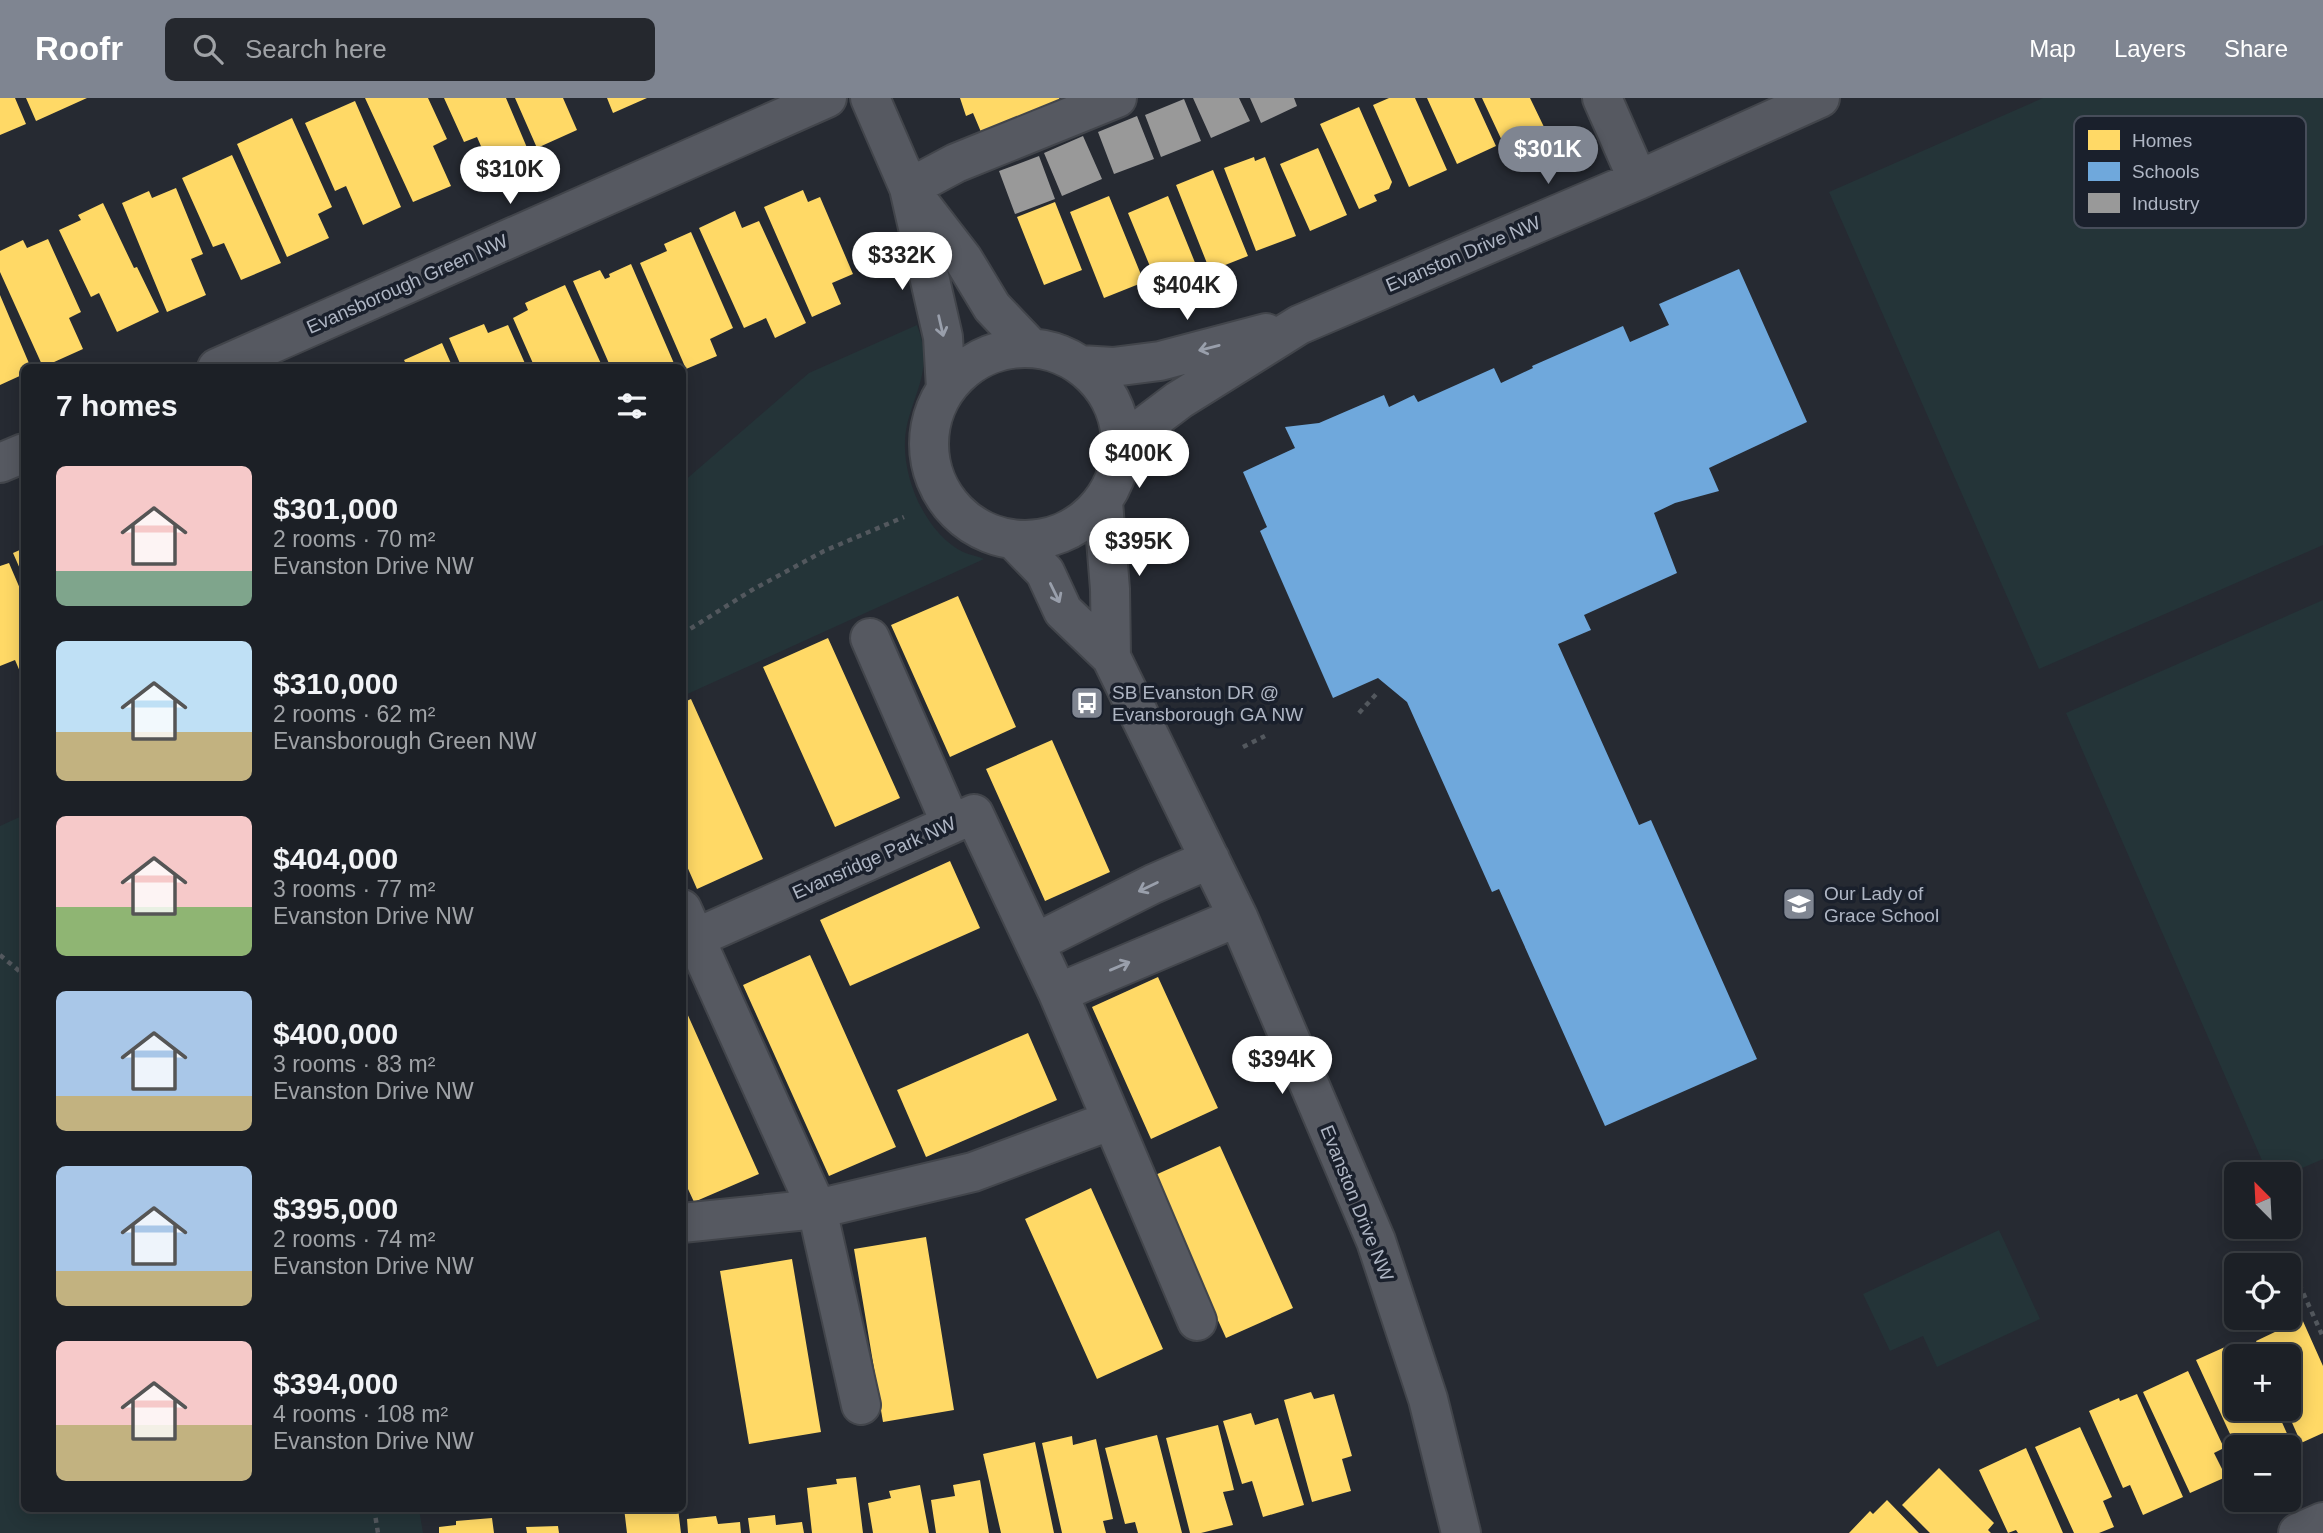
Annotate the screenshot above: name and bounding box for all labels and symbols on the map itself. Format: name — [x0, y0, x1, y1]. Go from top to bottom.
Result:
legend — [2074, 116, 2306, 228]
pin: $301K — [1499, 126, 1597, 186]
text: Homes — [2132, 130, 2192, 151]
pin: $310K — [461, 146, 559, 206]
text: Schools — [2132, 161, 2200, 182]
text: Industry — [2132, 193, 2200, 214]
street label: Evanston Drive NW — [1383, 212, 1543, 296]
street label: Evansborough Green NW — [303, 230, 511, 338]
pin: $332K — [853, 232, 951, 292]
pin: $404K — [1138, 262, 1236, 322]
one-way arrow — [934, 314, 948, 337]
one-way arrow — [1198, 342, 1220, 355]
pin: $400K — [1090, 430, 1188, 490]
pin: $395K — [1090, 518, 1188, 578]
one-way arrow — [1049, 582, 1062, 603]
place label: SB Evanston DR @ Evansborough GA NW — [1112, 682, 1303, 725]
bus stop icon: SB Evanston DR @ Evansborough GA NW — [1068, 684, 1106, 722]
street label: Evansridge Park NW — [789, 813, 959, 903]
one-way arrow — [1138, 880, 1159, 894]
place label: Our Lady of Grace School — [1824, 883, 1939, 926]
school or university icon: Our Lady of Grace School — [1780, 885, 1818, 923]
one-way arrow — [1109, 959, 1130, 972]
pin: $394K — [1233, 1037, 1331, 1096]
street label: Evanston Drive NW — [1316, 1122, 1398, 1284]
north arrow — [2224, 1162, 2301, 1239]

